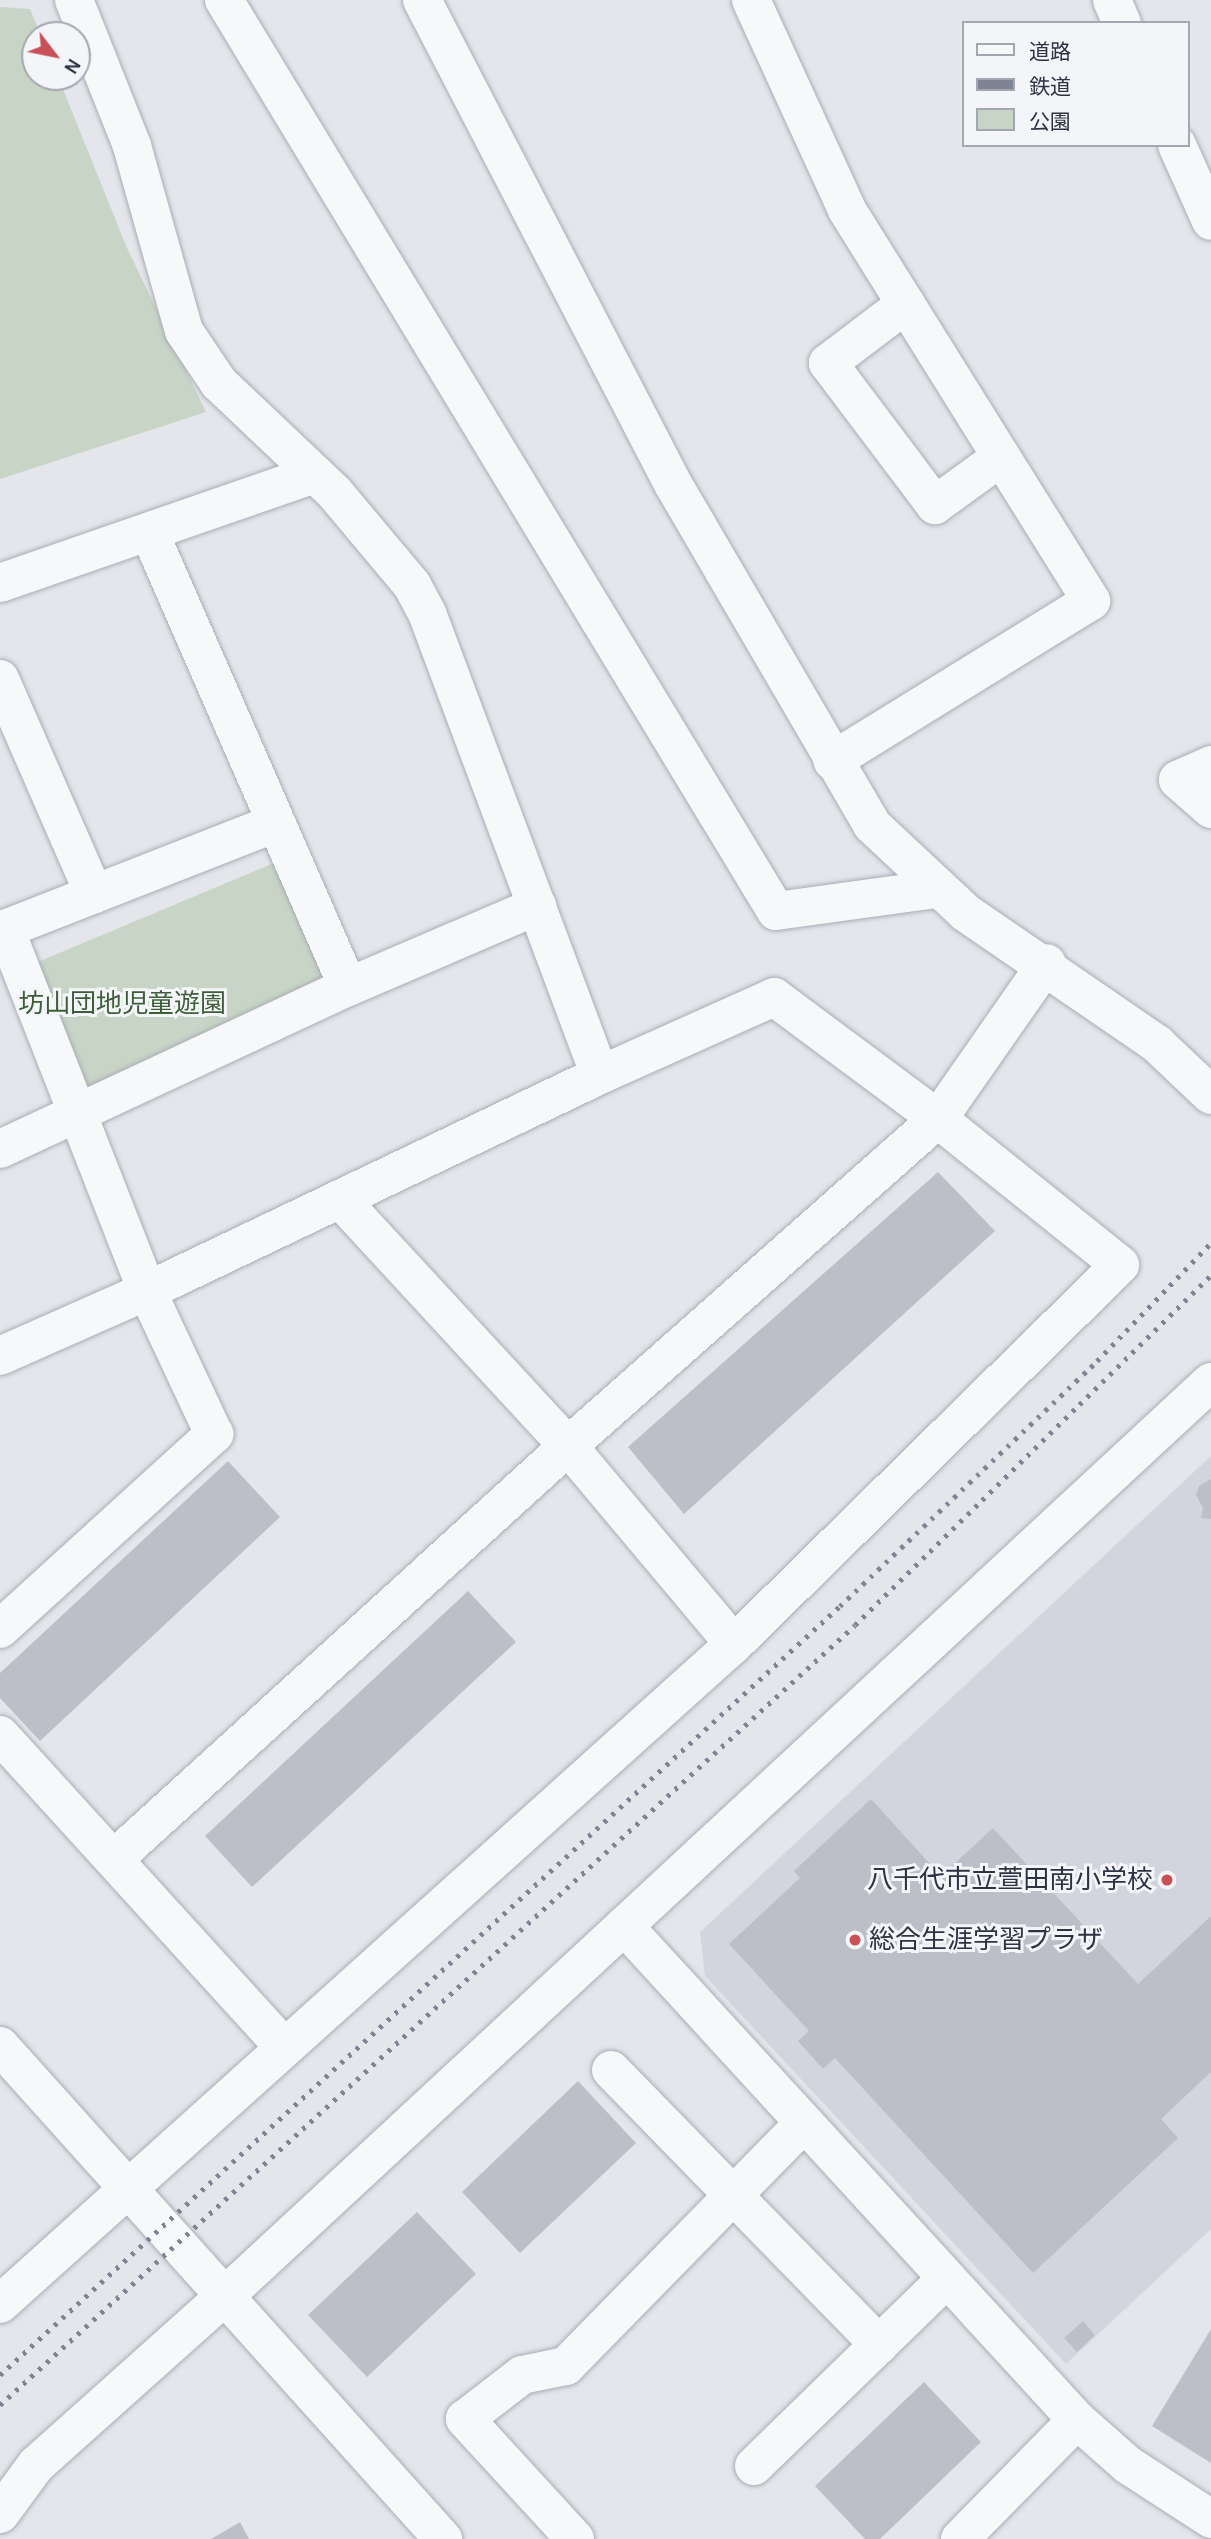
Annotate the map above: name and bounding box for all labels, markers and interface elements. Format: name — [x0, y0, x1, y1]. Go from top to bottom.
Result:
north arrow — [21, 21, 91, 91]
legend — [962, 21, 1190, 147]
text: 道路 — [1029, 40, 1071, 64]
text: N — [59, 54, 85, 78]
text: 鉄道 — [1029, 75, 1071, 99]
text: 公園 — [1029, 110, 1071, 134]
park label: 坊山団地児童遊園 — [18, 988, 226, 1020]
place label: 八千代市立萱田南小学校 — [867, 1864, 1153, 1896]
marker: 八千代市立萱田南小学校 — [1159, 1872, 1175, 1888]
place label: 総合生涯学習プラザ — [869, 1924, 1103, 1956]
marker: 総合生涯学習プラザ — [847, 1932, 863, 1948]

